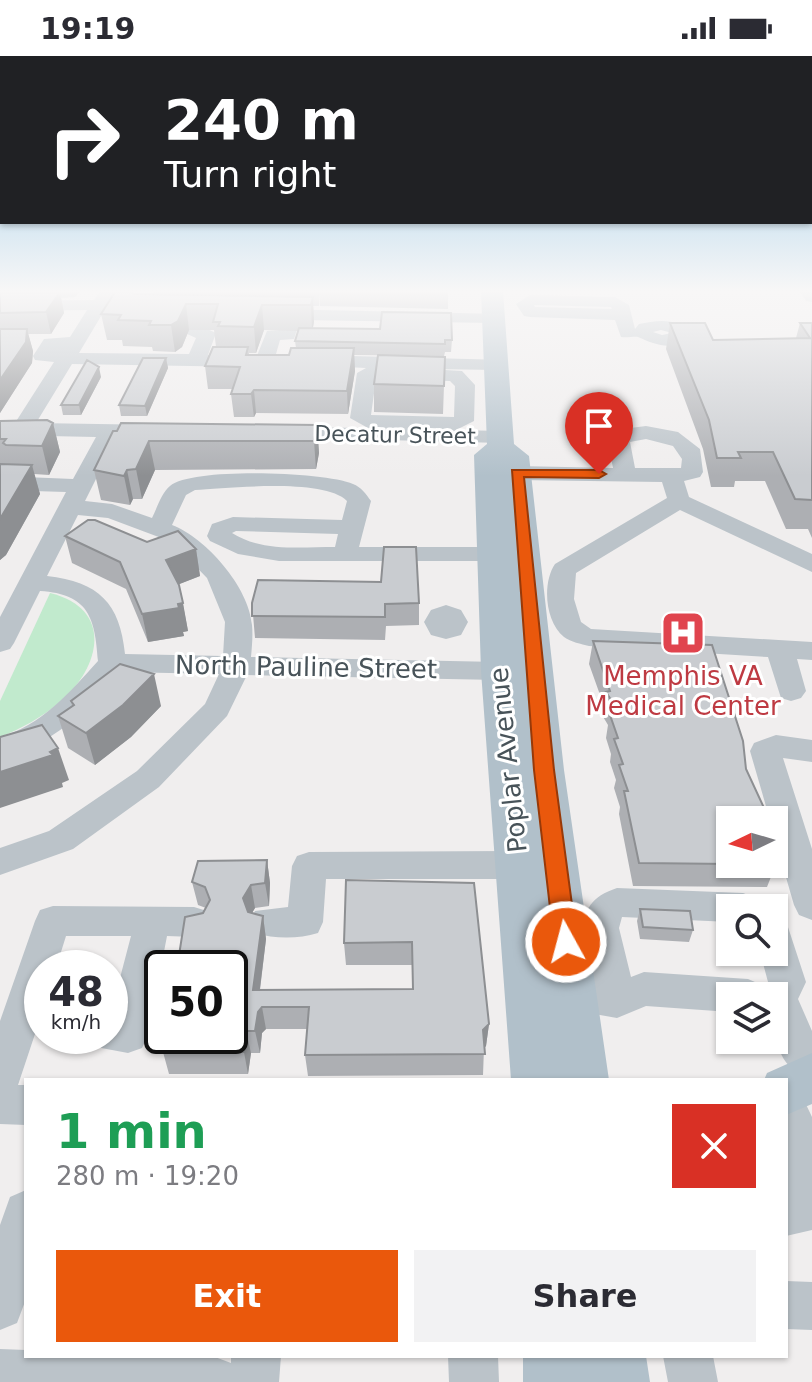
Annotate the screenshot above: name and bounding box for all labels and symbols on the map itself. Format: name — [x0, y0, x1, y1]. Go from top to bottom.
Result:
pin — [565, 392, 633, 474]
street label: Decatur Street — [314, 421, 476, 449]
hospital icon: Memphis VA Medical Center — [659, 609, 707, 657]
street label: North Pauline Street — [175, 650, 437, 684]
place label: Memphis VA Medical Center — [585, 661, 781, 721]
street label: Poplar Avenue — [483, 666, 533, 854]
north arrow — [716, 806, 788, 878]
position arrow — [524, 900, 608, 984]
speed limit sign: 50 — [144, 950, 248, 1054]

